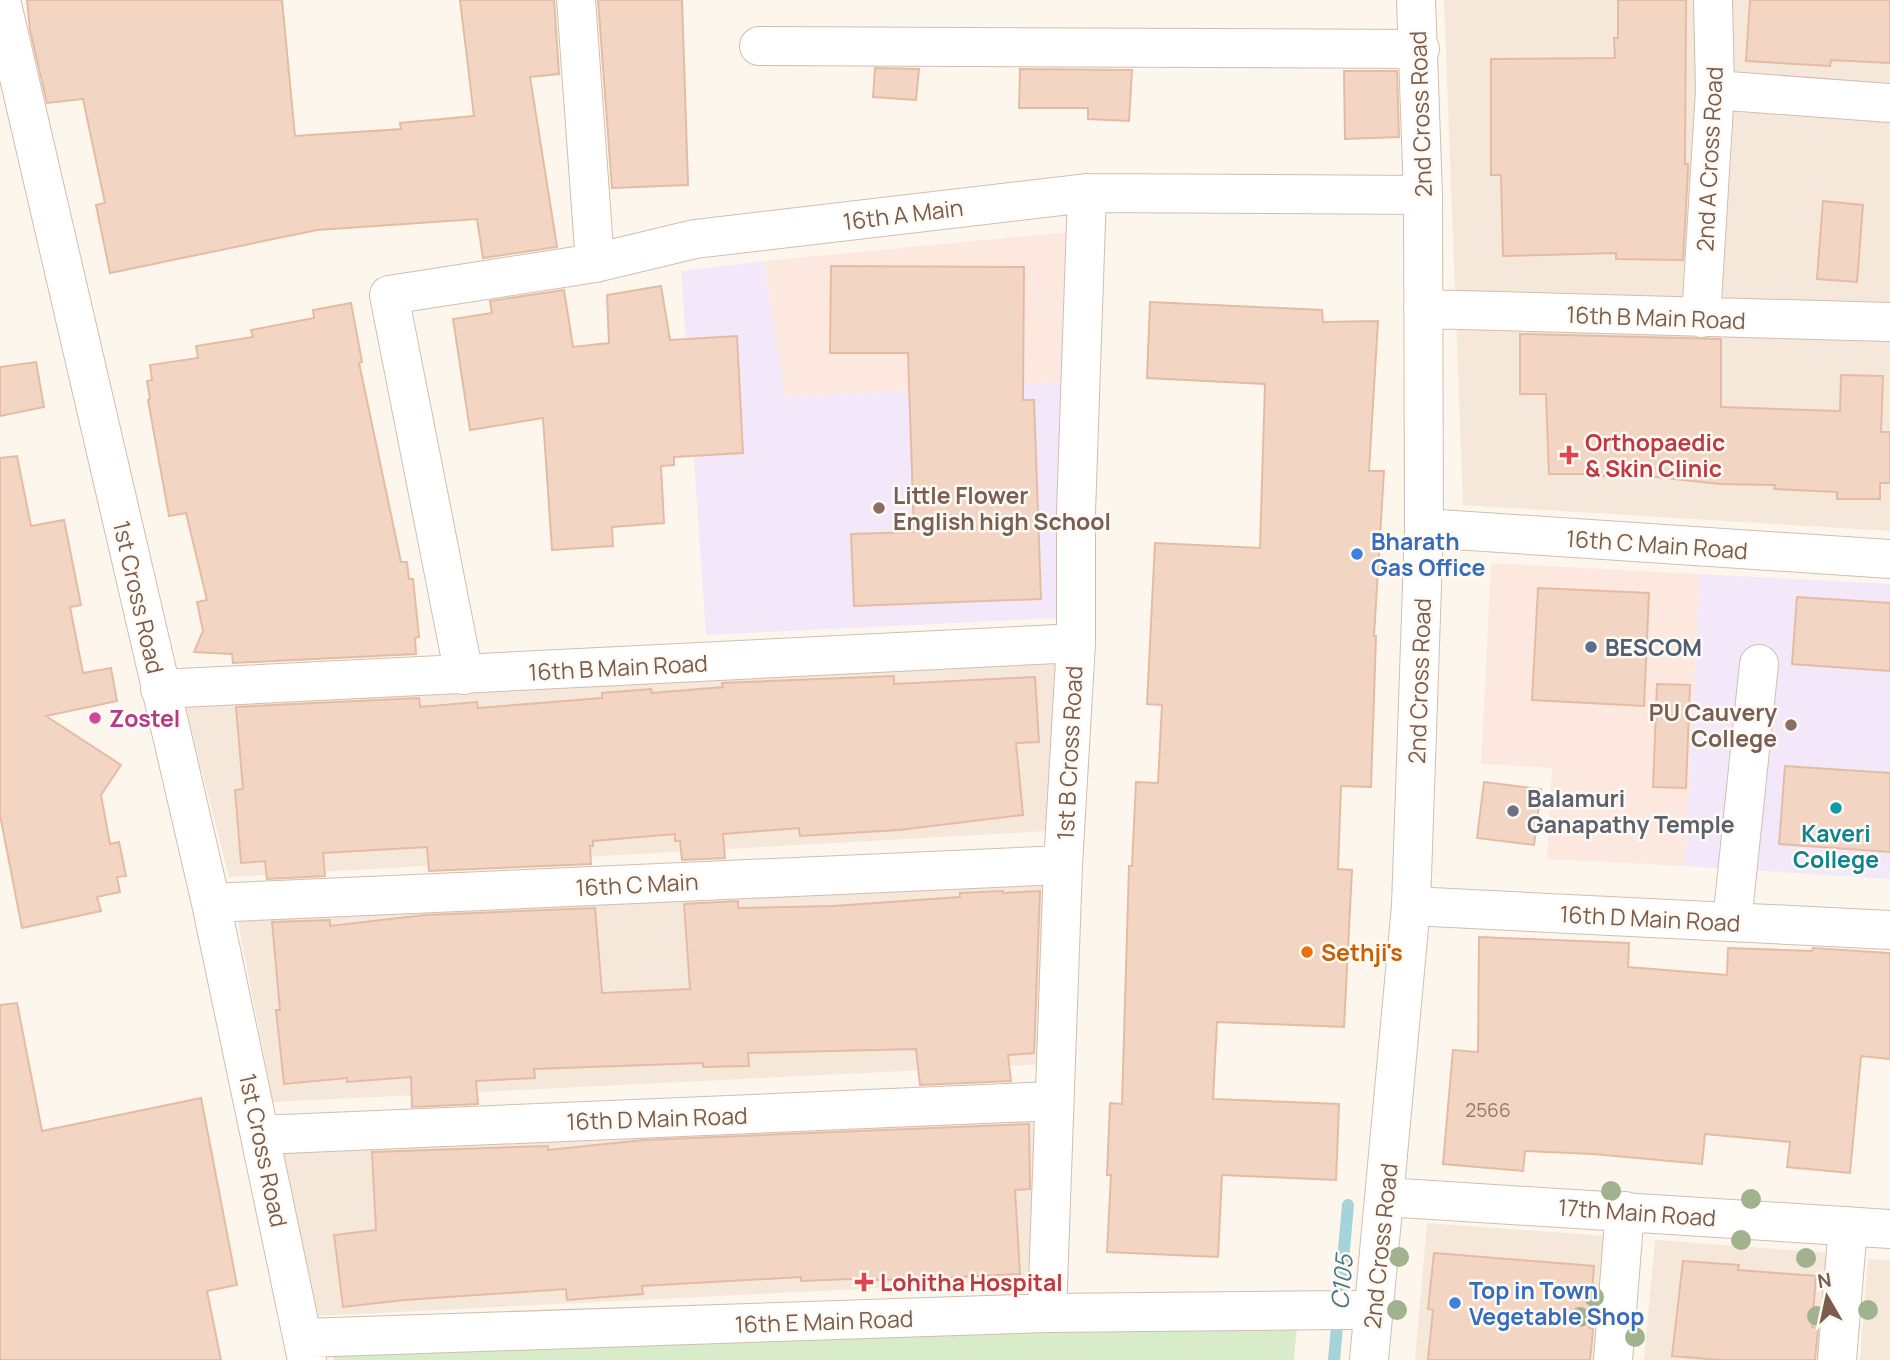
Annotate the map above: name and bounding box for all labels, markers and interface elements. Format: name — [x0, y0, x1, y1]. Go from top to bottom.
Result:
street label: 2nd Cross Road — [1401, 30, 1439, 198]
street label: 2nd A Cross Road — [1688, 66, 1730, 252]
street label: 16th A Main — [841, 191, 965, 237]
street label: 16th B Main Road — [1566, 298, 1746, 336]
place label: Orthopaedic & Skin Clinic — [1585, 426, 1725, 484]
marker: Orthopaedic & Skin Clinic — [1559, 445, 1579, 465]
place label: Little Flower English high School — [893, 479, 1111, 537]
marker: Little Flower English high School — [871, 500, 887, 516]
street label: 1st Cross Road — [106, 517, 172, 677]
street label: 16th C Main Road — [1565, 522, 1749, 566]
place label: Bharath Gas Office — [1371, 525, 1485, 583]
marker: Bharath Gas Office — [1349, 546, 1365, 562]
street label: 2nd Cross Road — [1400, 597, 1438, 765]
place label: BESCOM — [1605, 631, 1702, 663]
marker: BESCOM — [1583, 639, 1599, 655]
street label: 16th B Main Road — [527, 646, 709, 688]
street label: 1st B Cross Road — [1048, 665, 1090, 841]
place label: PU Cauvery College — [1649, 696, 1777, 754]
place label: Zostel — [109, 702, 180, 734]
marker: Zostel — [87, 710, 103, 726]
marker: PU Cauvery College — [1783, 717, 1799, 733]
place label: Balamuri Ganapathy Temple — [1527, 782, 1735, 840]
marker: Kaveri College — [1828, 800, 1844, 816]
marker: Balamuri Ganapathy Temple — [1505, 803, 1521, 819]
place label: Kaveri College — [1793, 817, 1879, 875]
street label: 16th C Main — [575, 865, 699, 903]
street label: 16th D Main Road — [1559, 897, 1741, 939]
place label: Sethji's — [1321, 936, 1403, 968]
marker: Sethji's — [1299, 944, 1315, 960]
street label: 1st Cross Road — [232, 1070, 296, 1230]
house number: 2566 — [1465, 1097, 1511, 1123]
street label: 16th D Main Road — [566, 1099, 748, 1137]
street label: 2nd Cross Road — [1355, 1162, 1405, 1330]
street label: 17th Main Road — [1557, 1191, 1717, 1233]
water label: C105 — [1322, 1251, 1360, 1311]
north arrow — [1792, 1262, 1862, 1332]
place label: Lohitha Hospital — [880, 1266, 1063, 1298]
text: N — [1816, 1266, 1833, 1294]
marker: Lohitha Hospital — [854, 1272, 874, 1292]
place label: Top in Town Vegetable Shop — [1469, 1274, 1644, 1332]
marker: Top in Town Vegetable Shop — [1447, 1295, 1463, 1311]
street label: 16th E Main Road — [734, 1302, 914, 1340]

